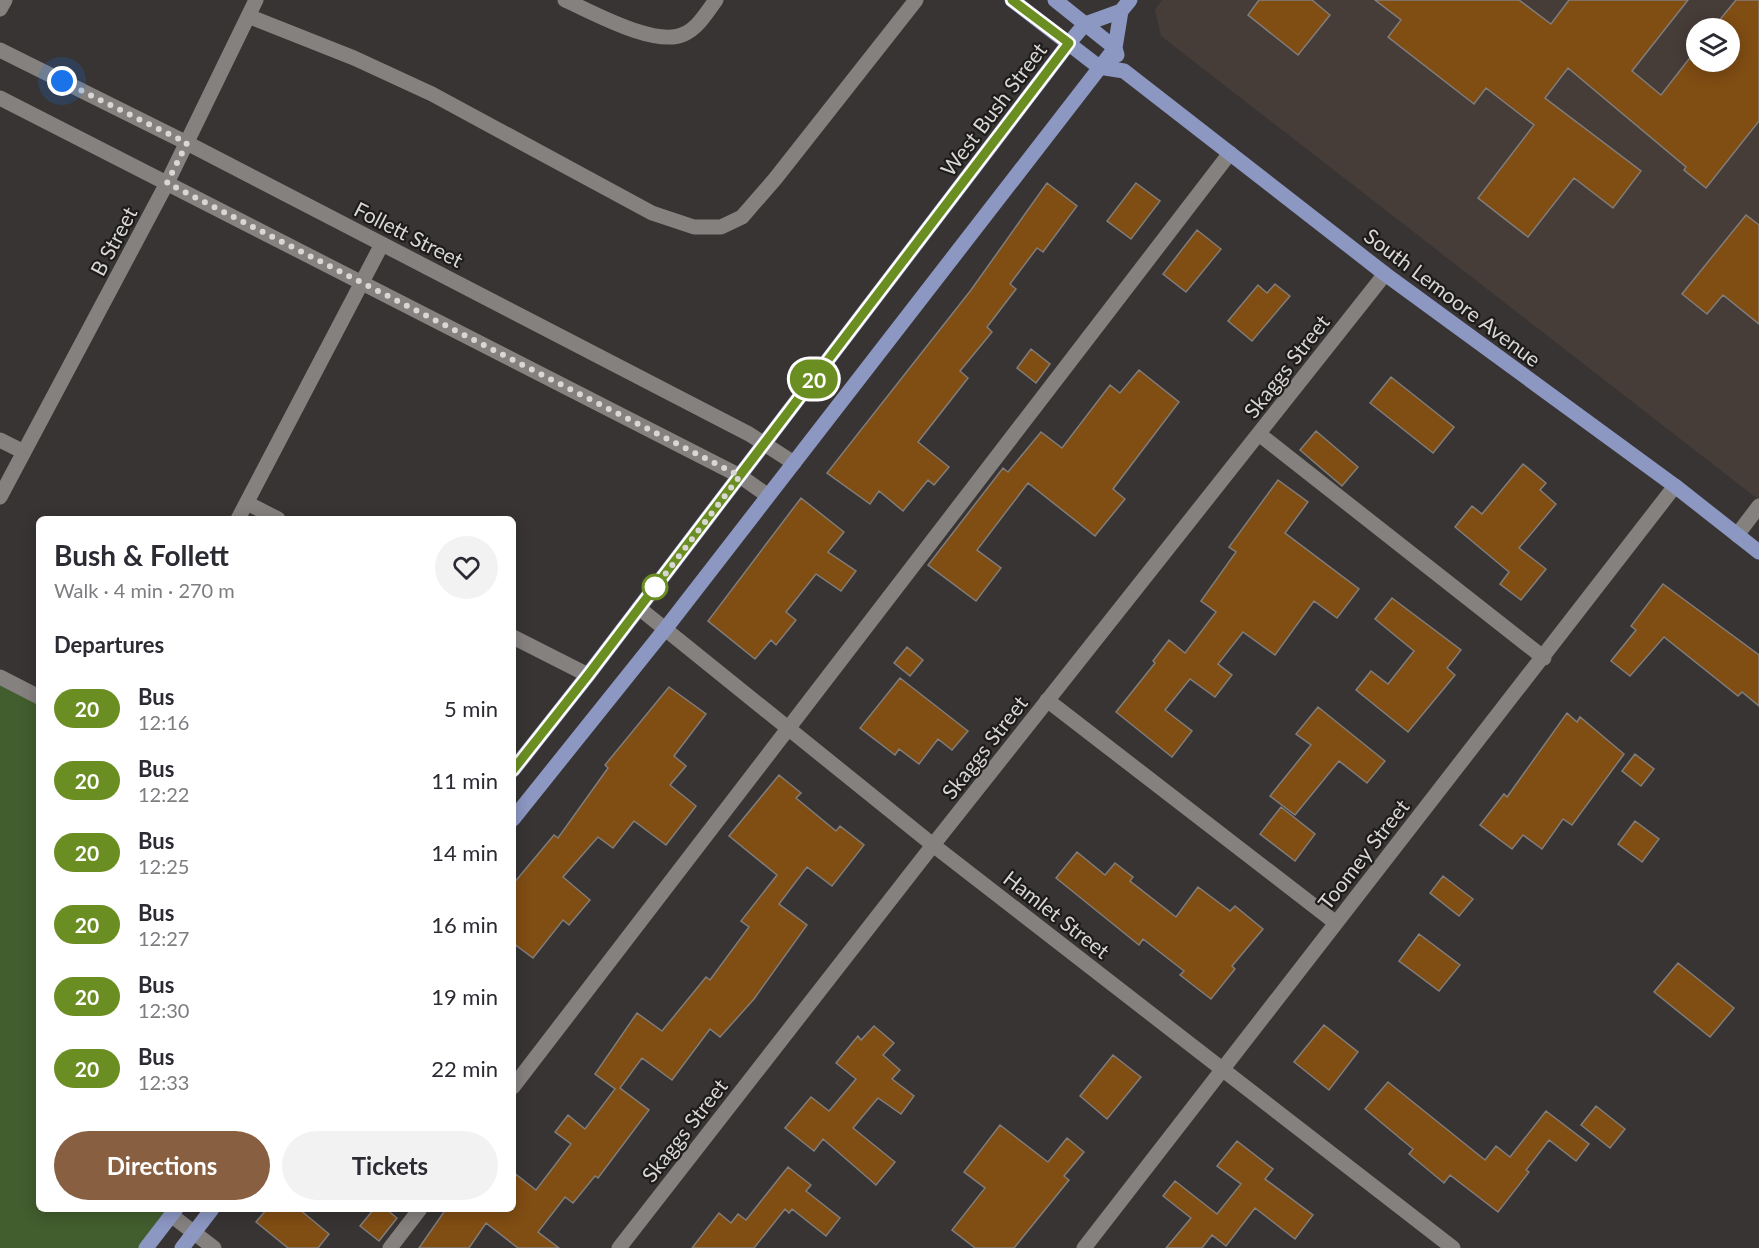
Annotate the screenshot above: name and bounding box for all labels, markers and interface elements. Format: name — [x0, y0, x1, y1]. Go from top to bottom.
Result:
map controls — [1686, 18, 1740, 72]
button: layers — [1686, 18, 1740, 72]
street label: West Bush Street — [935, 37, 1051, 180]
your location — [47, 66, 77, 96]
street label: Follett Street — [350, 196, 468, 272]
street label: B Street — [85, 202, 142, 280]
street label: South Lemoore Avenue — [1360, 223, 1546, 371]
street label: Skaggs Street — [1238, 309, 1334, 423]
line badge: 20 — [787, 360, 841, 398]
text: 20 — [802, 367, 826, 392]
button: heart — [435, 536, 498, 599]
text: Bush & Follett — [54, 538, 229, 572]
unlabelled marker — [642, 574, 668, 600]
text: Walk · 4 min · 270 m — [54, 578, 235, 602]
text: Departures — [54, 631, 164, 658]
text: Bus — [138, 683, 174, 710]
street label: Skaggs Street — [936, 690, 1032, 804]
text: 5 min — [444, 695, 498, 722]
text: 20 — [75, 696, 99, 721]
text: 12:16 — [138, 710, 189, 734]
text: Bus — [138, 755, 174, 782]
text: 11 min — [431, 767, 498, 794]
text: 20 — [75, 768, 99, 793]
text: 12:22 — [138, 782, 189, 806]
street label: Toomey Street — [1312, 794, 1414, 914]
text: Bus — [138, 827, 174, 854]
text: 14 min — [431, 839, 498, 866]
text: 20 — [75, 840, 99, 865]
text: 12:25 — [138, 854, 189, 878]
street label: Hamlet Street — [999, 865, 1115, 963]
text: Bus — [138, 899, 174, 926]
text: 16 min — [431, 911, 498, 938]
text: 20 — [75, 912, 99, 937]
text: 12:27 — [138, 926, 189, 950]
text: Bus — [138, 971, 174, 998]
text: 19 min — [431, 983, 498, 1010]
text: 20 — [75, 984, 99, 1009]
text: 12:30 — [138, 998, 189, 1022]
text: Bus — [138, 1043, 174, 1070]
text: 22 min — [431, 1055, 498, 1082]
text: 20 — [75, 1056, 99, 1081]
text: 12:33 — [138, 1070, 189, 1094]
street label: Skaggs Street — [636, 1073, 732, 1187]
button: Directions — [54, 1131, 270, 1200]
button: Tickets — [282, 1131, 498, 1200]

